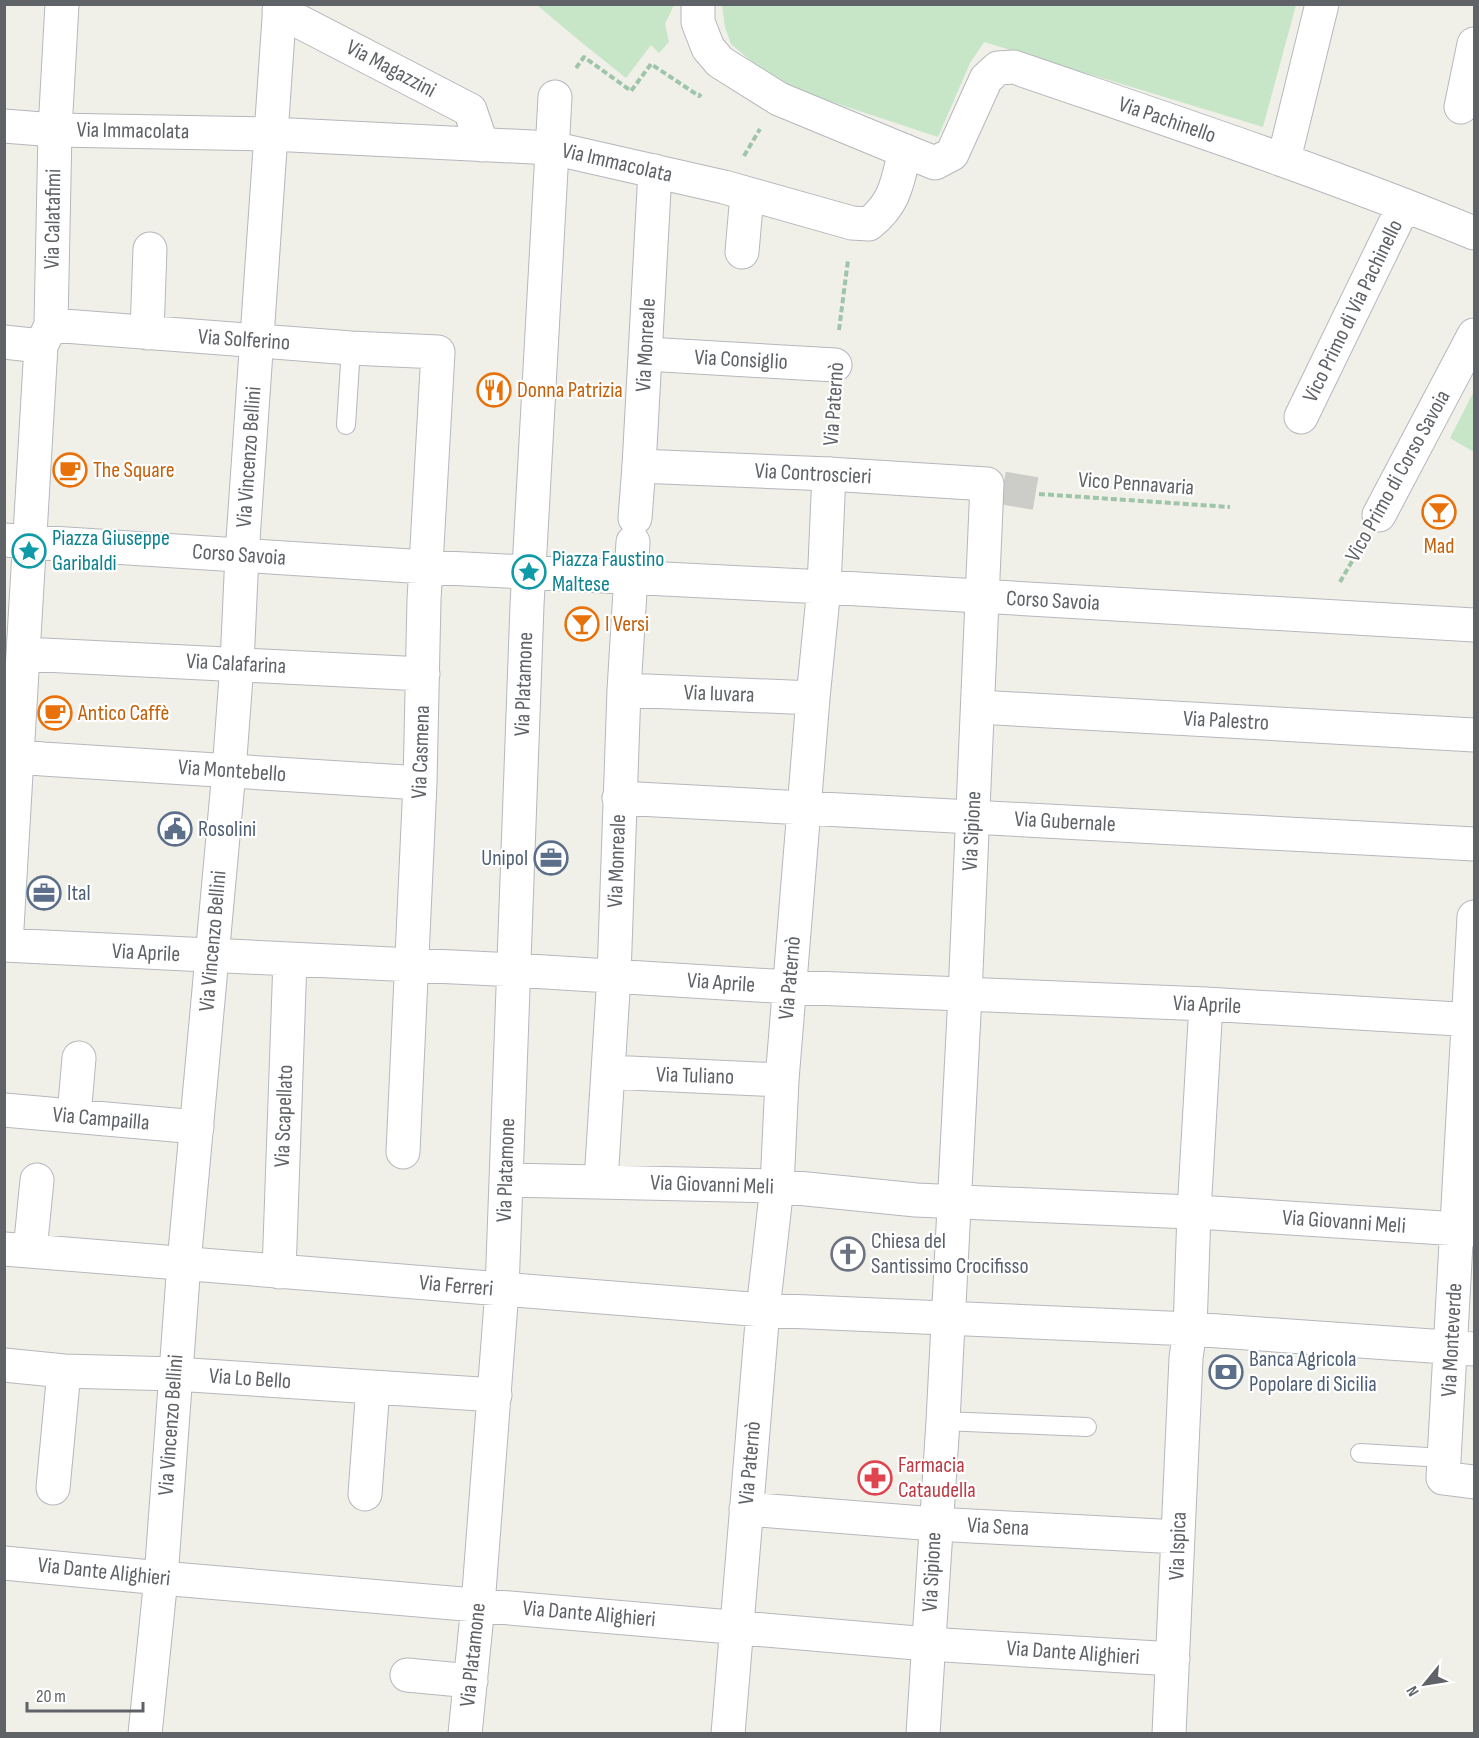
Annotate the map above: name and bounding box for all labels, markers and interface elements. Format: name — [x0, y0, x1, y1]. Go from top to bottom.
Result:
street label: Via Magazzini — [341, 34, 441, 104]
street label: Via Pachinello — [1115, 91, 1219, 149]
street label: Via Immacolata — [76, 117, 190, 145]
street label: Via Immacolata — [559, 137, 675, 189]
street label: Via Calatafimi — [39, 169, 67, 269]
street label: Vico Primo di Via Pachinello — [1297, 215, 1409, 407]
street label: Via Monreale — [630, 297, 662, 393]
street label: Via Solferino — [197, 323, 291, 357]
street label: Via Consiglio — [694, 344, 788, 376]
street label: Via Paternò — [818, 361, 850, 447]
restaurant icon: Donna Patrizia — [476, 372, 512, 408]
place label: Donna Patrizia — [517, 377, 623, 404]
street label: Vico Primo di Corso Savoia — [1340, 385, 1456, 567]
street label: Via Vincenzo Bellini — [231, 386, 267, 528]
cafe icon: The Square — [52, 452, 88, 488]
place label: The Square — [93, 457, 175, 484]
street label: Via Controscieri — [754, 457, 872, 491]
street label: Vico Pennavaria — [1077, 466, 1195, 502]
bar icon: Mad — [1421, 494, 1457, 530]
place label: Piazza Giuseppe Garibaldi — [52, 525, 170, 577]
place icon: Piazza Giuseppe Garibaldi — [11, 533, 47, 569]
place label: Mad — [1424, 533, 1454, 560]
street label: Corso Savoia — [191, 538, 287, 572]
place label: Piazza Faustino Maltese — [552, 546, 664, 598]
place icon: Piazza Faustino Maltese — [511, 554, 547, 590]
street label: Corso Savoia — [1005, 585, 1101, 617]
bar icon: I Versi — [564, 606, 600, 642]
place label: I Versi — [605, 611, 649, 638]
street label: Via Platamone — [509, 631, 539, 737]
street label: Via Calafarina — [185, 648, 287, 680]
street label: Via Iuvara — [683, 679, 755, 709]
cafe icon: Antico Caffè — [37, 695, 73, 731]
place label: Antico Caffè — [77, 700, 169, 727]
street label: Via Casmena — [406, 705, 436, 799]
street label: Via Palestro — [1182, 705, 1270, 737]
street label: Via Montebello — [177, 754, 287, 788]
street label: Via Sipione — [956, 790, 988, 872]
street label: Via Gubernale — [1014, 806, 1116, 838]
public building icon: Rosolini — [157, 811, 193, 847]
street label: Via Monreale — [602, 814, 632, 908]
place label: Rosolini — [198, 816, 256, 843]
office icon: Unipol — [533, 840, 569, 876]
place label: Unipol — [481, 845, 528, 872]
street label: Via Vincenzo Bellini — [193, 869, 233, 1013]
office icon: Ital — [26, 875, 62, 911]
place label: Ital — [67, 880, 91, 907]
street label: Via Paternò — [773, 935, 807, 1021]
street label: Via Aprile — [111, 938, 181, 968]
street label: Via Aprile — [686, 967, 756, 999]
street label: Via Aprile — [1172, 990, 1242, 1020]
street label: Via Tuliano — [655, 1061, 735, 1091]
street label: Via Scapellato — [269, 1064, 299, 1168]
street label: Via Campailla — [51, 1101, 151, 1137]
street label: Via Platamone — [491, 1117, 521, 1223]
street label: Via Giovanni Meli — [650, 1169, 774, 1201]
street label: Via Giovanni Meli — [1281, 1204, 1407, 1240]
place label: Chiesa del Santissimo Crocifisso — [871, 1228, 1029, 1280]
church icon: Chiesa del Santissimo Crocifisso — [830, 1236, 866, 1272]
street label: Via Ferreri — [418, 1269, 494, 1303]
street label: Via Monteverde — [1436, 1282, 1468, 1398]
place label: Banca Agricola Popolare di Sicilia — [1249, 1346, 1377, 1398]
street label: Via Vincenzo Bellini — [153, 1354, 189, 1496]
bank icon: Banca Agricola Popolare di Sicilia — [1208, 1354, 1244, 1390]
street label: Via Lo Bello — [208, 1363, 292, 1395]
street label: Via Paternò — [733, 1420, 767, 1506]
place label: Farmacia Cataudella — [898, 1452, 976, 1504]
pharmacy icon: Farmacia Cataudella — [857, 1460, 893, 1496]
street label: Via Ispica — [1163, 1511, 1193, 1581]
street label: Via Sena — [966, 1512, 1030, 1542]
street label: Via Sipione — [916, 1531, 948, 1613]
street label: Via Dante Alighieri — [36, 1552, 172, 1592]
street label: Via Dante Alighieri — [521, 1595, 657, 1633]
street label: Via Platamone — [454, 1602, 492, 1708]
street label: Via Dante Alighieri — [1006, 1635, 1140, 1671]
north arrow — [1395, 1654, 1455, 1714]
scale bar — [27, 1675, 142, 1713]
text: N — [1403, 1682, 1424, 1699]
text: 20 m — [36, 1686, 66, 1707]

